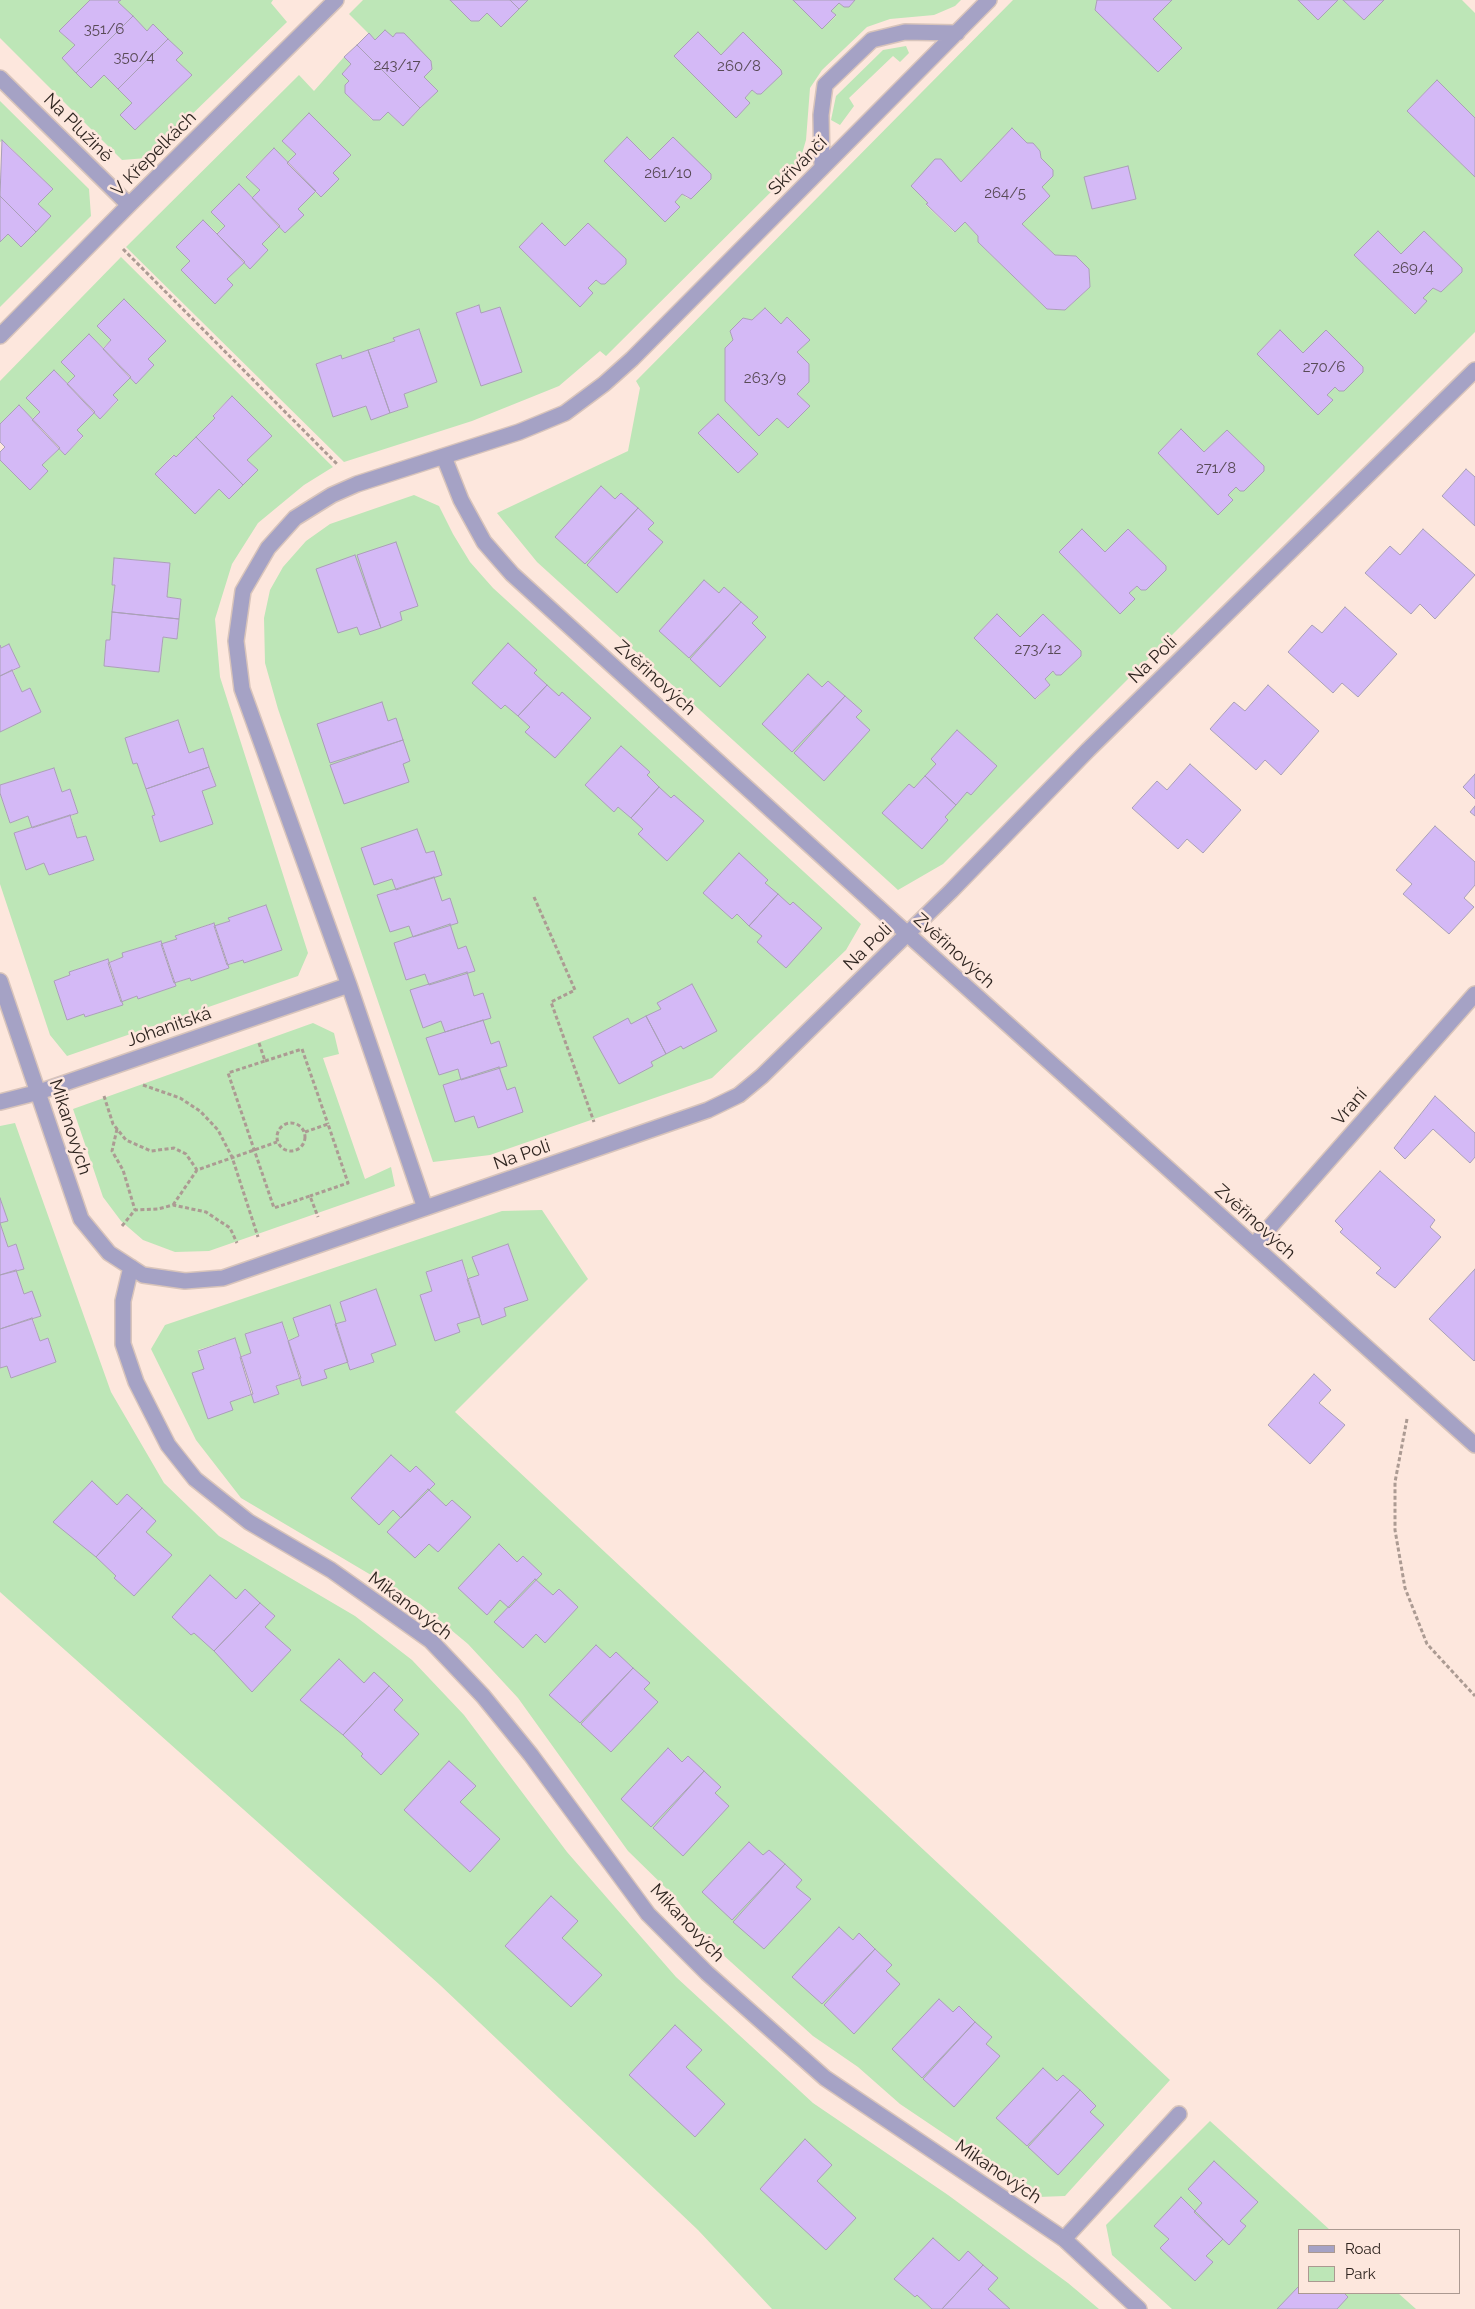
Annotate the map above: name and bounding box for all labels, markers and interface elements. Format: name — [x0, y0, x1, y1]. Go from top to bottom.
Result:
house number: 351/6 — [84, 20, 124, 38]
house number: 350/4 — [113, 48, 155, 66]
house number: 243/17 — [373, 56, 421, 74]
house number: 260/8 — [717, 57, 761, 75]
street label: Na Plužině — [39, 89, 117, 167]
street label: V Křepelkách — [107, 107, 201, 201]
street label: Skřivánčí — [764, 132, 832, 200]
house number: 261/10 — [644, 164, 692, 182]
house number: 264/5 — [984, 184, 1026, 202]
house number: 269/4 — [1392, 259, 1434, 277]
house number: 270/6 — [1303, 358, 1345, 376]
house number: 263/9 — [744, 369, 786, 387]
house number: 271/8 — [1196, 459, 1236, 477]
street label: Na Poli — [1124, 632, 1182, 688]
street label: Zvěřinových — [610, 636, 700, 720]
house number: 273/12 — [1015, 640, 1061, 658]
street label: Zvěřinových — [909, 909, 999, 993]
street label: Na Poli — [839, 919, 897, 975]
street label: Johanitská — [124, 1002, 214, 1052]
street label: Mikanových — [44, 1076, 96, 1178]
street label: Vraní — [1328, 1084, 1372, 1130]
street label: Na Poli — [491, 1135, 553, 1175]
street label: Zvěřinových — [1210, 1180, 1300, 1264]
street label: Mikanových — [364, 1567, 456, 1645]
street label: Mikanových — [645, 1879, 729, 1967]
street label: Mikanových — [951, 2135, 1045, 2209]
legend — [1298, 2229, 1460, 2294]
text: Road — [1345, 2240, 1381, 2258]
text: Park — [1345, 2265, 1376, 2283]

